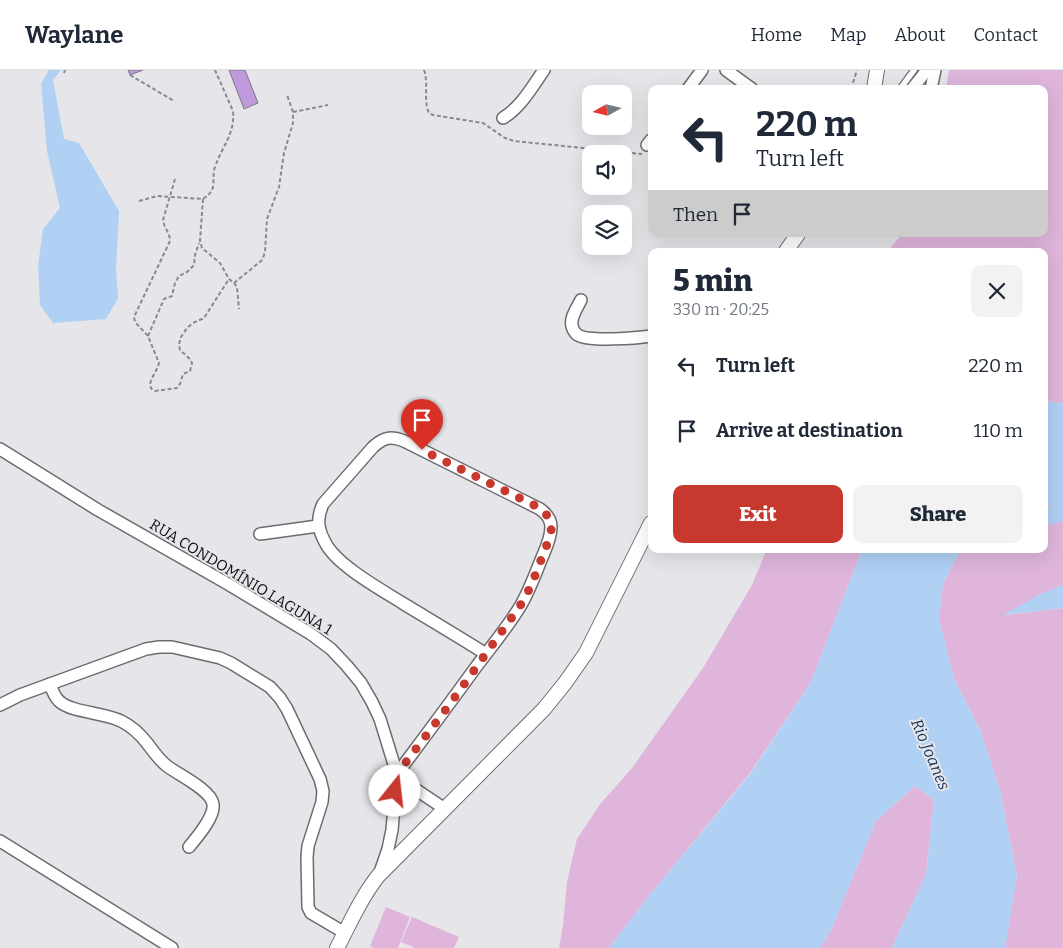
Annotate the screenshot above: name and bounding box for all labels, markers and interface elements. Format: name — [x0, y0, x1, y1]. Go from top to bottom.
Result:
text: Waylane — [25, 21, 123, 49]
text: Home — [751, 24, 802, 46]
text: Map — [830, 24, 866, 46]
text: About — [894, 24, 945, 46]
text: Contact — [973, 24, 1038, 46]
north arrow — [582, 85, 632, 135]
map controls — [582, 85, 632, 255]
text: 220 m — [756, 103, 857, 145]
icon: left — [673, 105, 738, 170]
button: sound — [582, 145, 632, 195]
text: Turn left — [756, 145, 844, 172]
icon: arrive — [728, 200, 756, 228]
text: Then — [673, 203, 718, 226]
button: layers — [582, 205, 632, 255]
text: 5 min — [673, 263, 753, 299]
button: close — [971, 265, 1023, 317]
text: 330 m · 20:25 — [673, 300, 769, 319]
icon: left — [673, 352, 701, 380]
text: Turn left — [716, 354, 795, 377]
text: 220 m — [968, 354, 1023, 377]
pin — [401, 399, 443, 450]
icon: arrive — [408, 406, 436, 434]
icon: arrive — [673, 417, 701, 445]
text: Arrive at destination — [716, 419, 903, 442]
text: 110 m — [973, 419, 1023, 442]
button: Exit — [673, 485, 843, 543]
button: Share — [853, 485, 1023, 543]
street label: RUA CONDOMÍNIO LAGUNA 1 — [147, 515, 335, 639]
water label: Rio Joanes — [907, 716, 954, 793]
position arrow — [368, 764, 420, 816]

